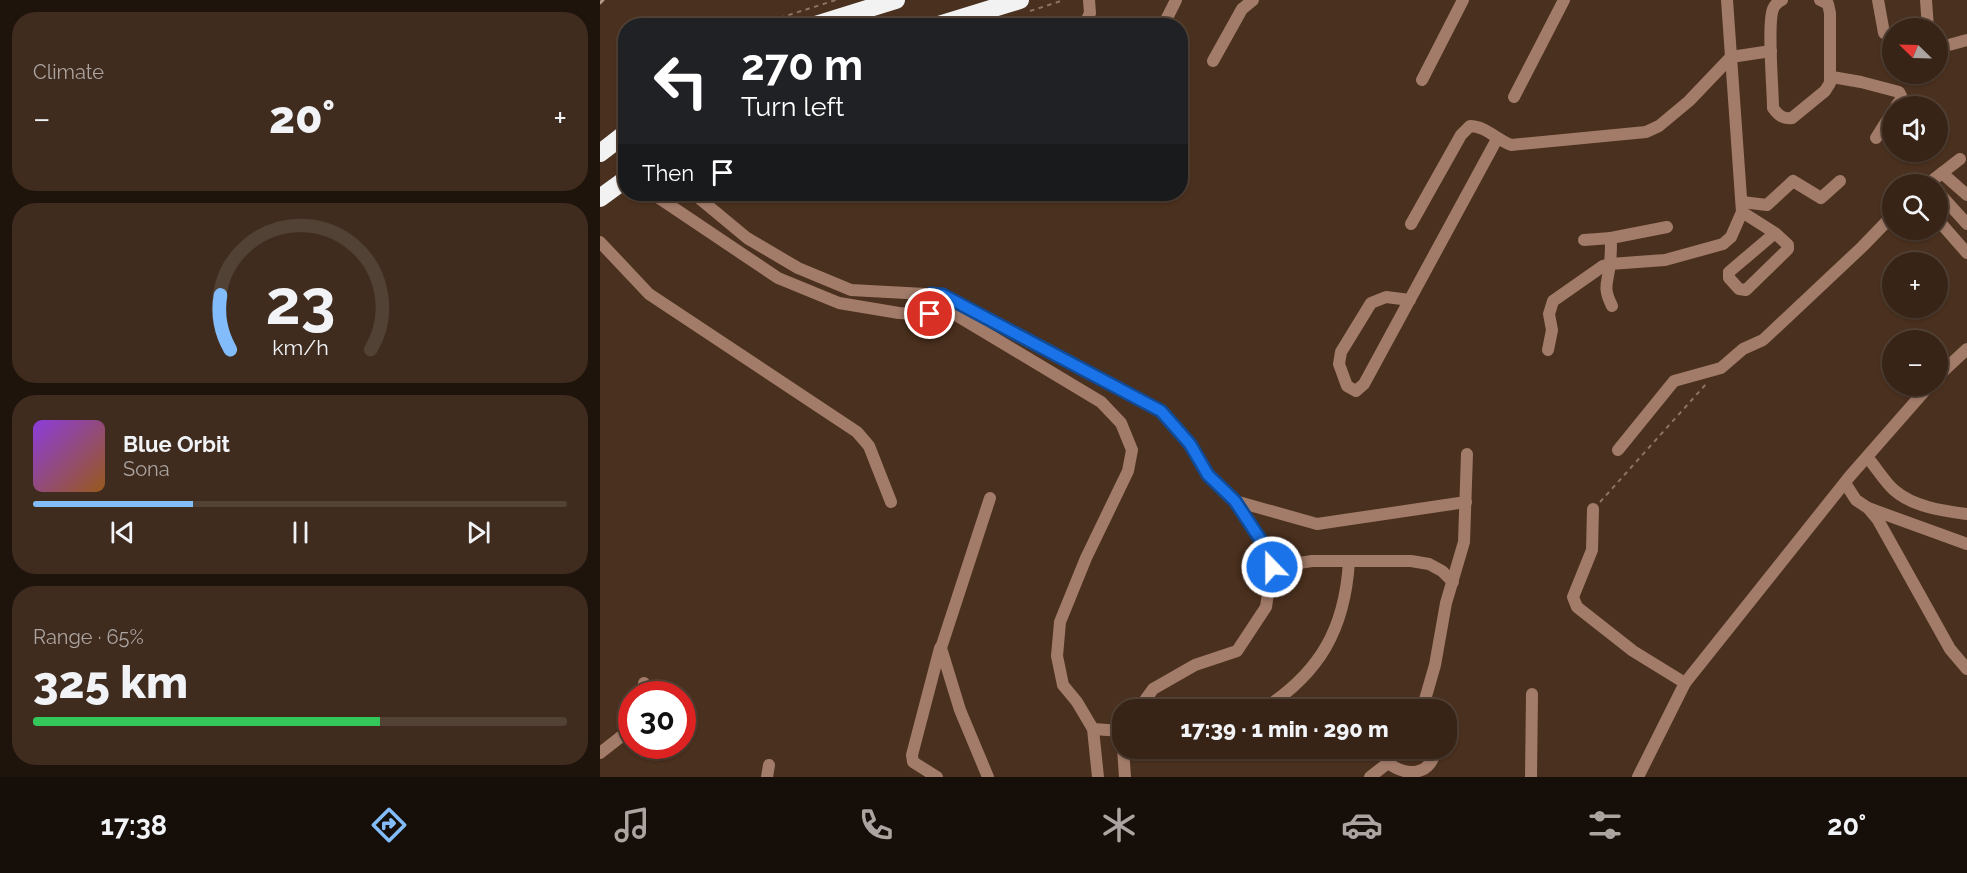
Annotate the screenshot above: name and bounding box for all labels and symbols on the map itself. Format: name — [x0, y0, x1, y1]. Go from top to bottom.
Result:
north arrow — [1882, 18, 1948, 84]
pin — [904, 288, 955, 339]
position arrow — [1240, 535, 1304, 599]
speed limit sign: 30 — [618, 681, 696, 759]

